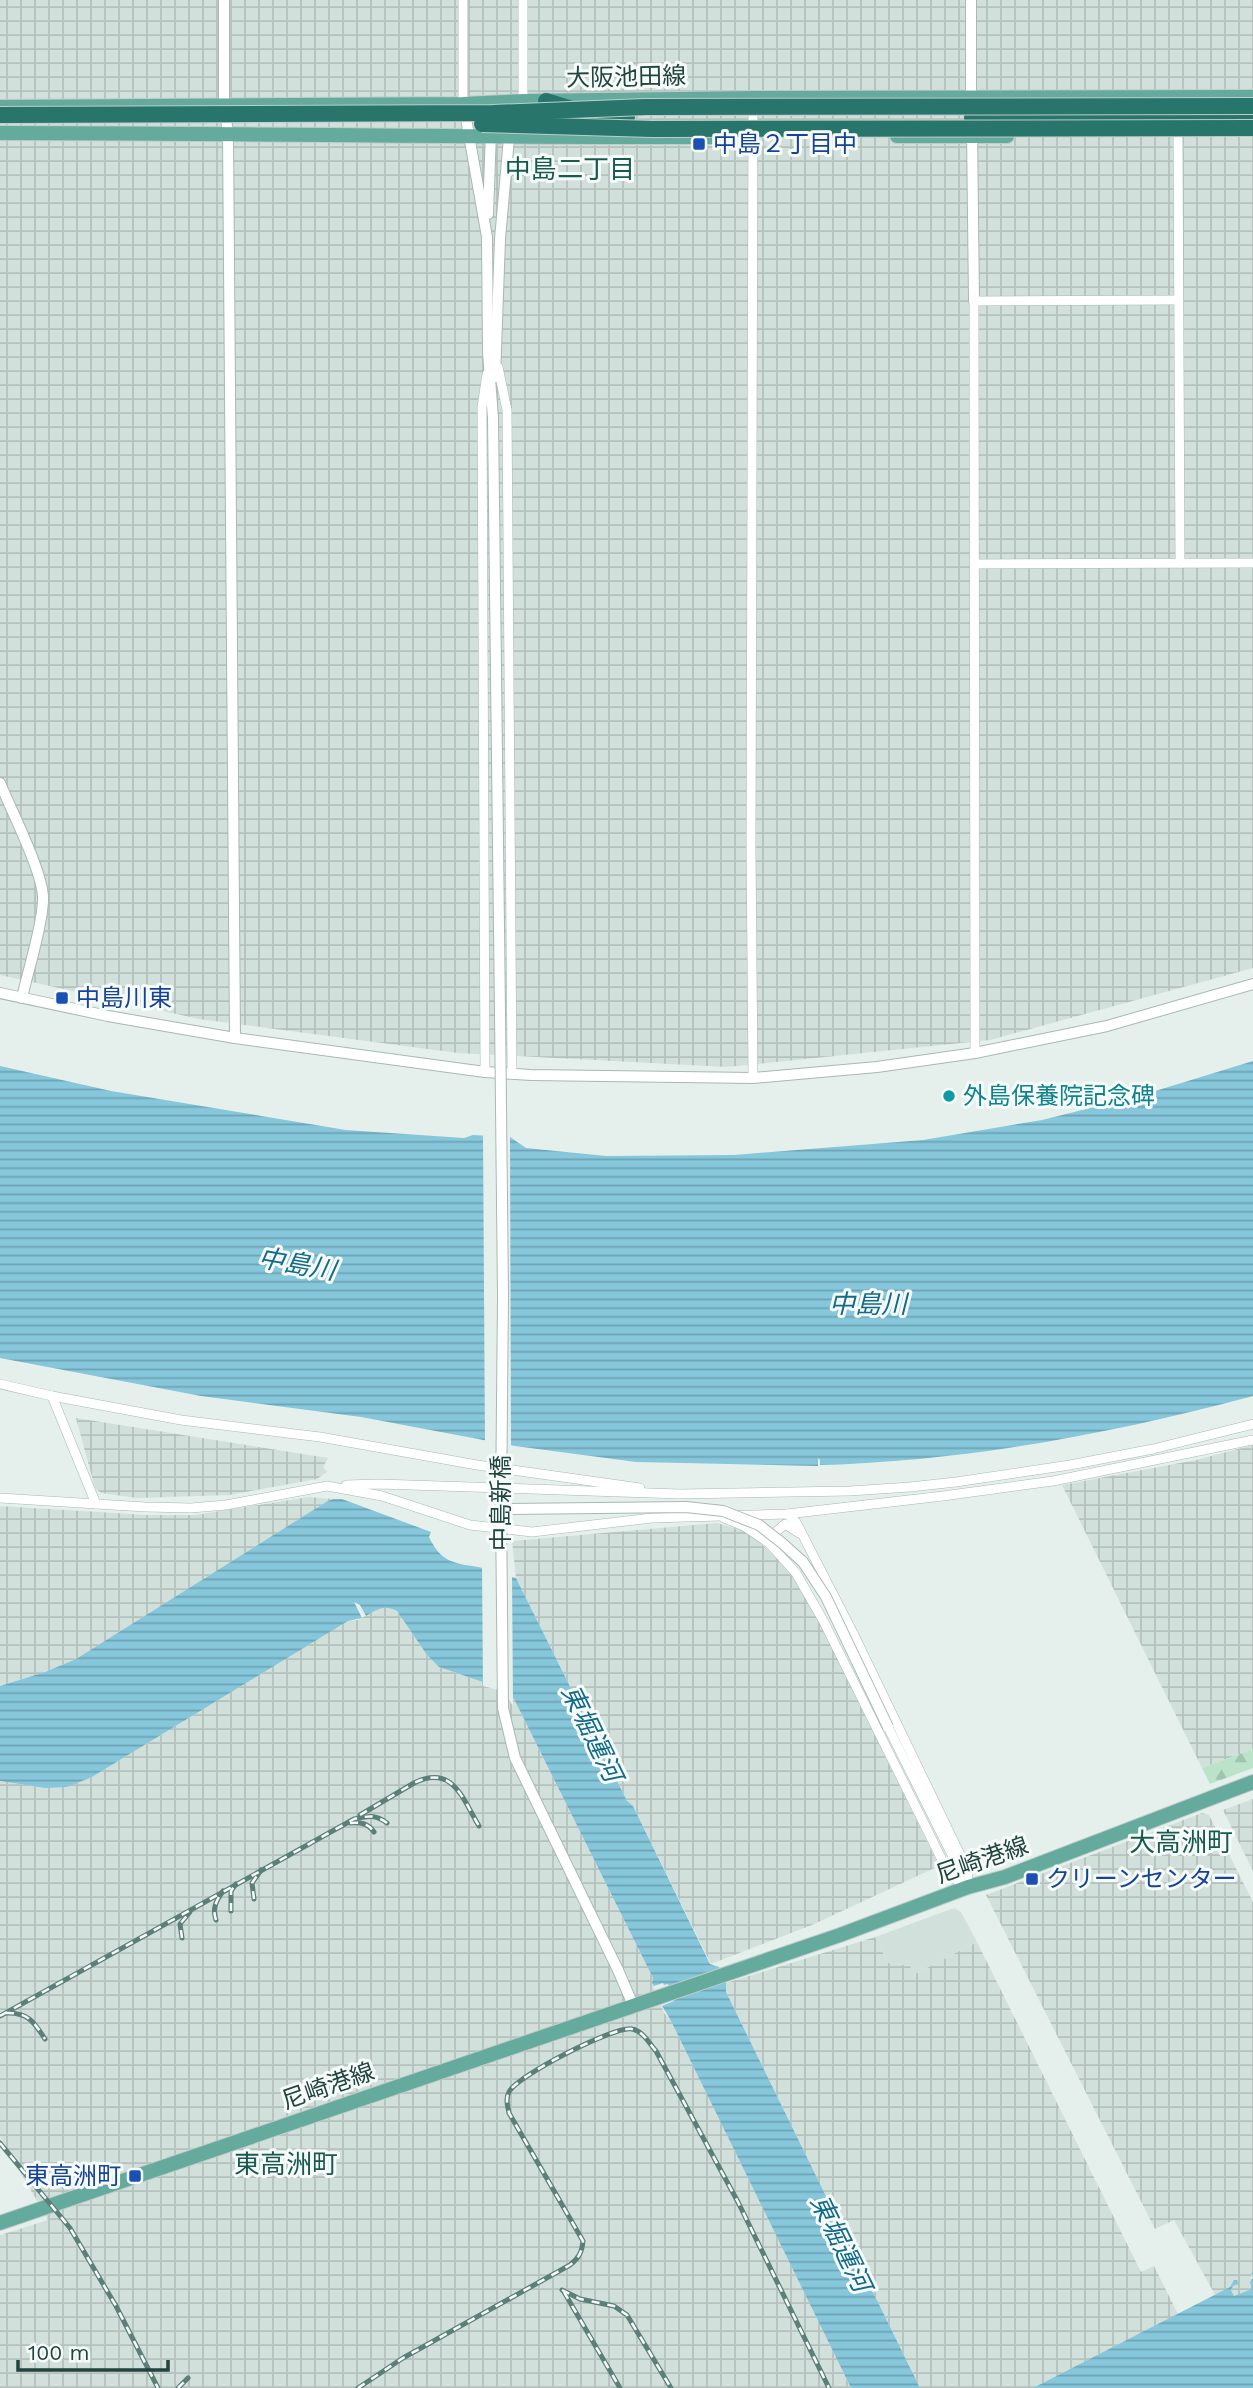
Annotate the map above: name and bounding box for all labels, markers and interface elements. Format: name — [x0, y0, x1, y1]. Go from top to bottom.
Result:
street label: 大阪池田線 — [566, 62, 686, 92]
place label: 中島２丁目中 — [713, 130, 857, 158]
marker: 中島２丁目中 — [691, 136, 707, 152]
district label: 中島二丁目 — [505, 154, 635, 184]
place label: 中島川東 — [76, 984, 172, 1012]
marker: 中島川東 — [54, 990, 70, 1006]
place label: 外島保養院記念碑 — [963, 1082, 1155, 1110]
marker: 外島保養院記念碑 — [941, 1088, 957, 1104]
water label: 中島川 — [256, 1242, 341, 1286]
water label: 中島川 — [829, 1289, 910, 1319]
street label: 中島新橋 — [487, 1455, 515, 1551]
water label: 東堀運河 — [556, 1680, 630, 1791]
district label: 大高洲町 — [1129, 1827, 1233, 1857]
street label: 尼崎港線 — [932, 1831, 1032, 1889]
place label: クリーンセンター — [1046, 1865, 1237, 1893]
marker: クリーンセンター — [1024, 1871, 1040, 1887]
street label: 尼崎港線 — [278, 2057, 378, 2115]
district label: 東高洲町 — [234, 2149, 338, 2179]
place label: 東高洲町 — [25, 2162, 121, 2190]
marker: 東高洲町 — [127, 2168, 143, 2184]
water label: 東堀運河 — [805, 2190, 879, 2301]
scale bar — [18, 2328, 168, 2372]
text: 100 m — [28, 2340, 90, 2365]

